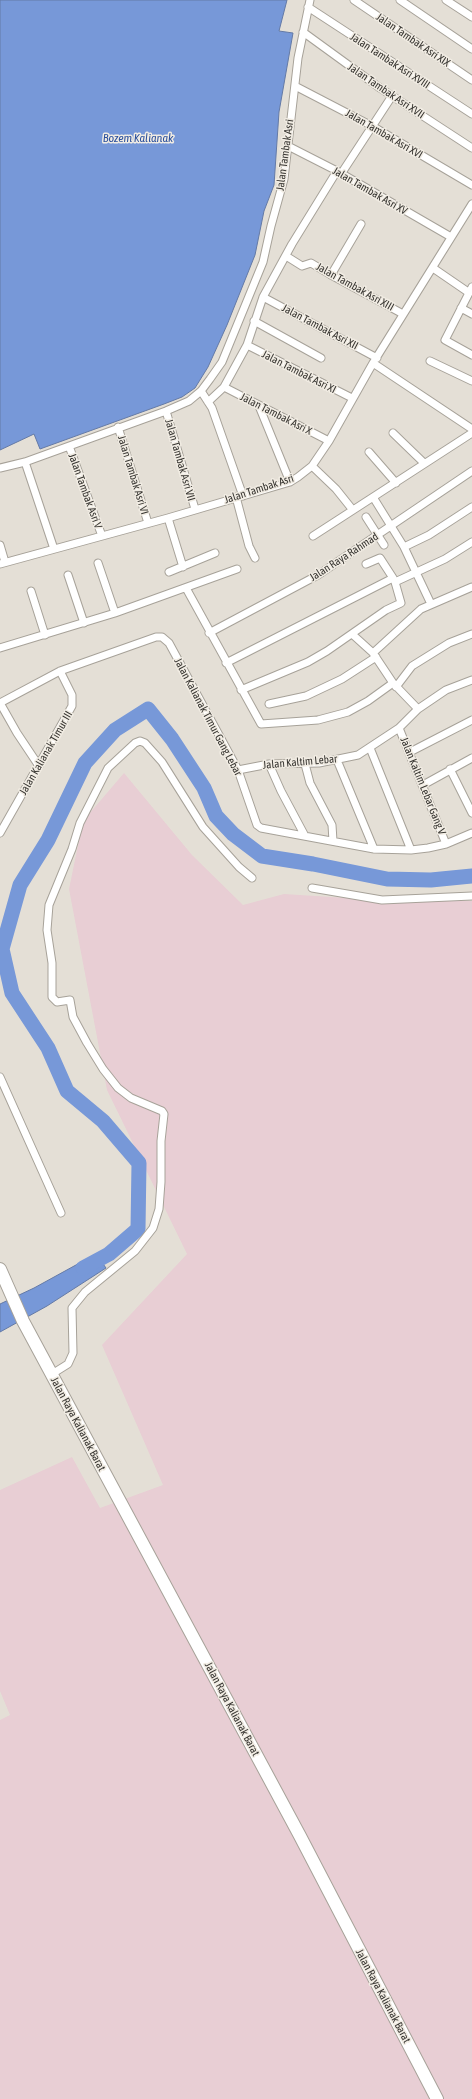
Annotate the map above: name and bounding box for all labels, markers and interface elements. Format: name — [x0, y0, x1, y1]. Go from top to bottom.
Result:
street label: Jalan Tambak Asri XIX — [373, 10, 453, 70]
street label: Jalan Tambak Asri XVIII — [348, 30, 432, 92]
street label: Jalan Tambak Asri XVII — [345, 60, 427, 122]
street label: Jalan Tambak Asri XVI — [343, 107, 425, 161]
street label: Jalan Tambak Asri — [273, 118, 297, 192]
water label: Bozem Kalianak — [103, 131, 173, 145]
street label: Jalan Tambak Asri XV — [330, 164, 410, 218]
street label: Jalan Tambak Asri XIII — [314, 260, 396, 314]
street label: Jalan Tambak Asri XII — [280, 301, 360, 353]
street label: Jalan Tambak Asri XI — [260, 348, 338, 396]
street label: Jalan Tambak Asri X — [238, 390, 314, 438]
street label: Jalan Tambak Asri VII — [162, 417, 198, 503]
street label: Jalan Tambak Asri VI — [115, 434, 151, 516]
street label: Jalan Tambak Asri V — [65, 452, 105, 530]
street label: Jalan Tambak Asri — [223, 472, 295, 506]
street label: Jalan Raya Rahmad — [307, 530, 381, 584]
street label: Jalan Kalianak Timur Gang Lebar — [171, 656, 245, 778]
street label: Jalan Kalianak Timur III — [17, 709, 75, 797]
street label: Jalan Kaltim Lebar Gang V — [397, 735, 449, 837]
street label: Jalan Kaltim Lebar — [262, 752, 338, 772]
street label: Jalan Raya Kalianak Barat — [48, 1375, 108, 1473]
street label: Jalan Raya Kalianak Barat — [202, 1660, 262, 1758]
street label: Jalan Raya Kalianak Barat — [353, 1947, 413, 2045]

